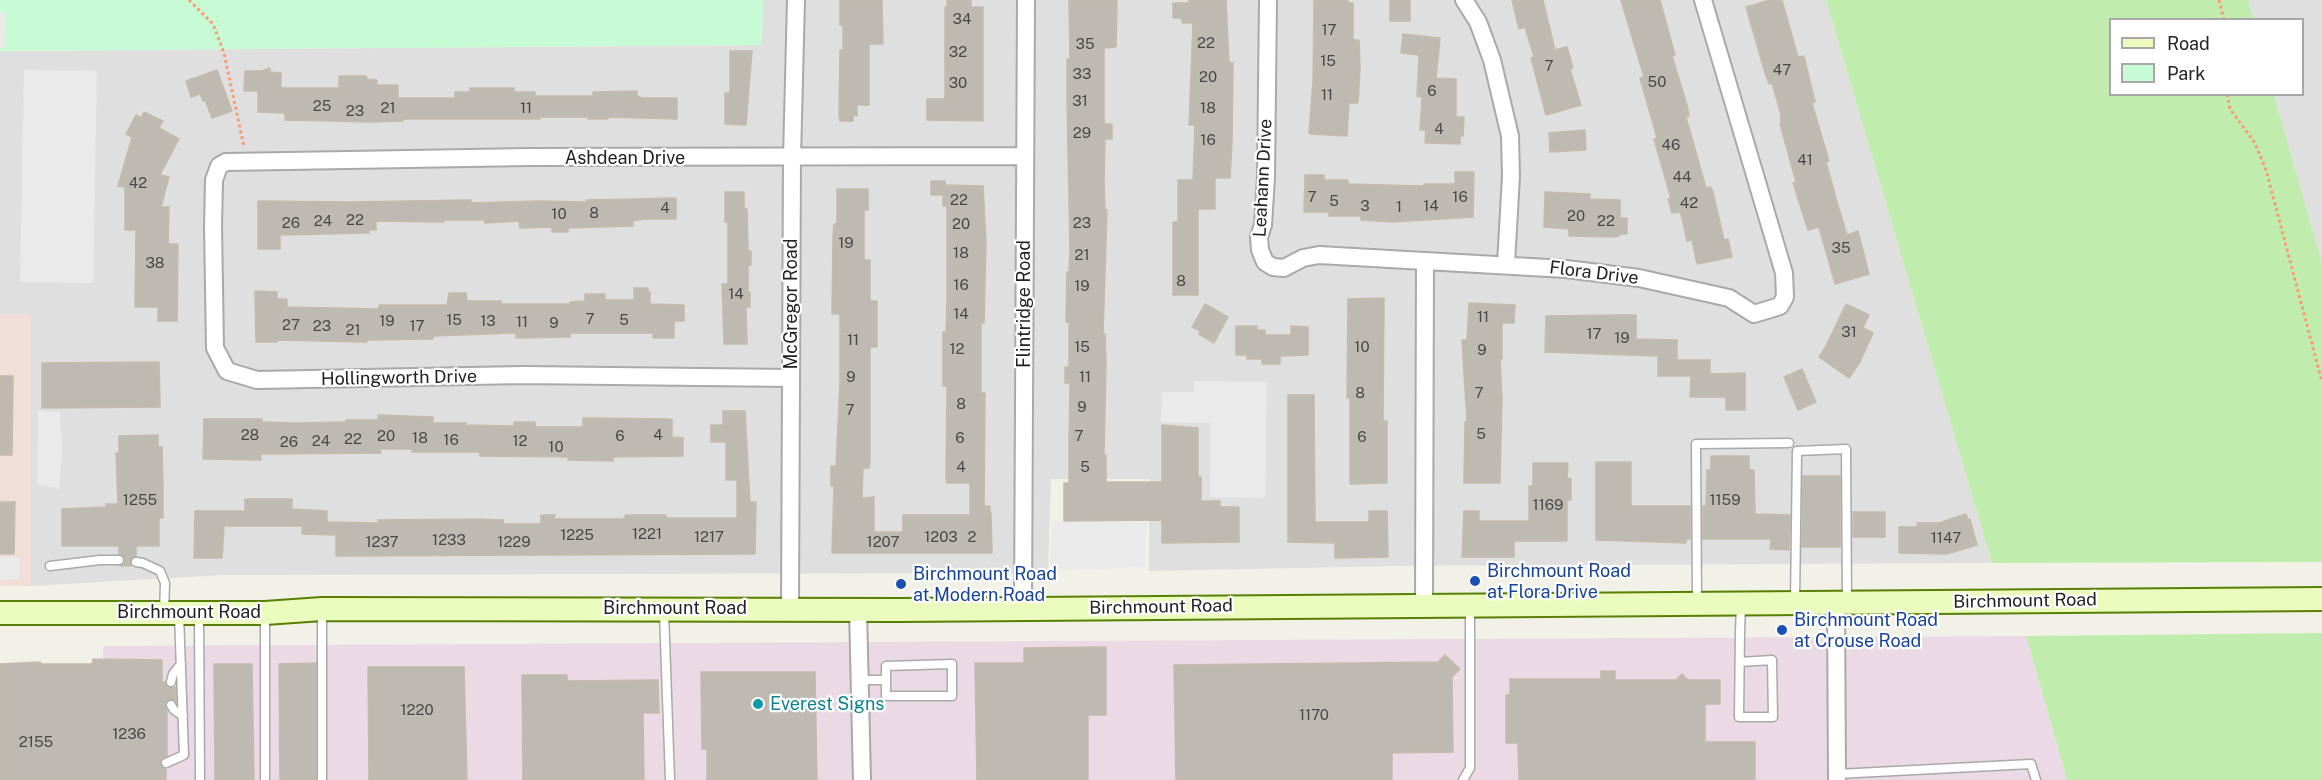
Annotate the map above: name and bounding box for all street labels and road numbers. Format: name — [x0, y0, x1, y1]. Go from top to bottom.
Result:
street label: Leahann Drive — [1249, 118, 1277, 238]
street label: Ashdean Drive — [565, 147, 685, 169]
street label: McGregor Road — [780, 239, 802, 369]
street label: Flintridge Road — [1013, 240, 1035, 368]
street label: Flora Drive — [1548, 257, 1640, 289]
street label: Hollingworth Drive — [321, 366, 477, 390]
street label: Birchmount Road — [1953, 589, 2097, 613]
street label: Birchmount Road — [1089, 595, 1233, 619]
street label: Birchmount Road — [603, 597, 747, 619]
street label: Birchmount Road — [117, 601, 261, 623]

